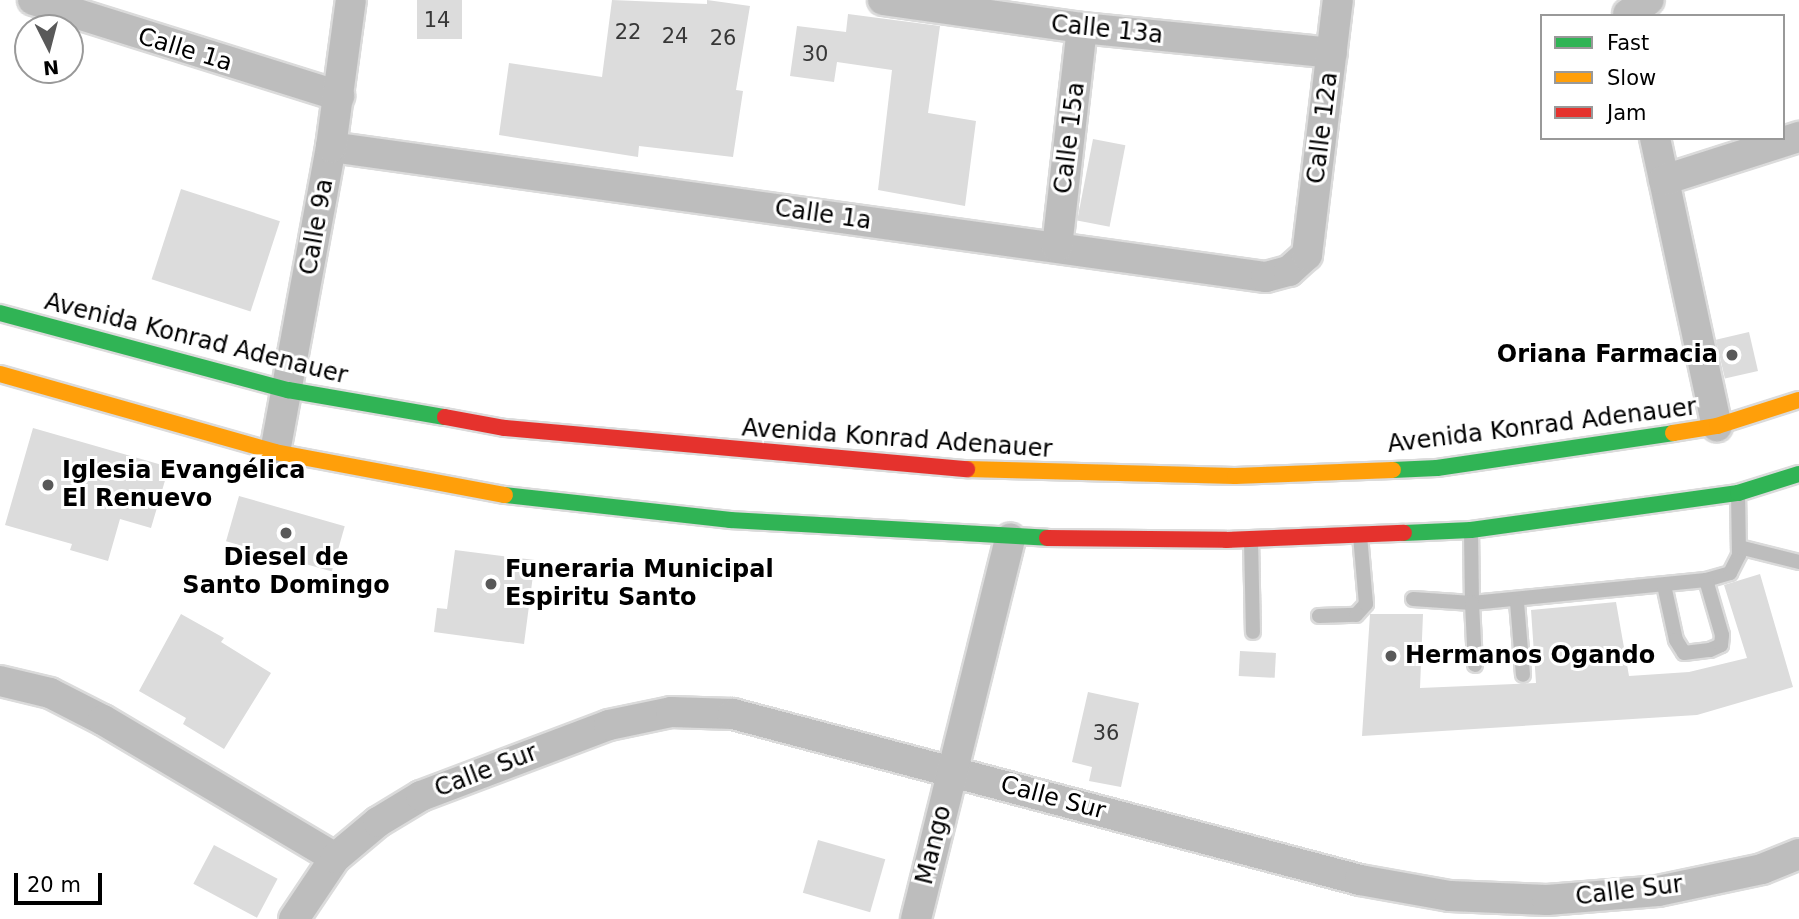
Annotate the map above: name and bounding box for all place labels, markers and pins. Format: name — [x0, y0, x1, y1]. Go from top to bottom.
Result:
place label: Oriana Farmacia — [1497, 341, 1718, 369]
marker: Oriana Farmacia — [1724, 347, 1740, 363]
place label: Iglesia Evangélica El Renuevo — [62, 457, 305, 513]
marker: Iglesia Evangélica El Renuevo — [40, 477, 56, 493]
marker: Diesel de Santo Domingo — [278, 525, 294, 541]
place label: Diesel de Santo Domingo — [182, 544, 390, 600]
place label: Funeraria Municipal Espiritu Santo — [505, 556, 774, 612]
marker: Funeraria Municipal Espiritu Santo — [483, 576, 499, 592]
place label: Hermanos Ogando — [1405, 642, 1655, 670]
marker: Hermanos Ogando — [1383, 648, 1399, 664]

